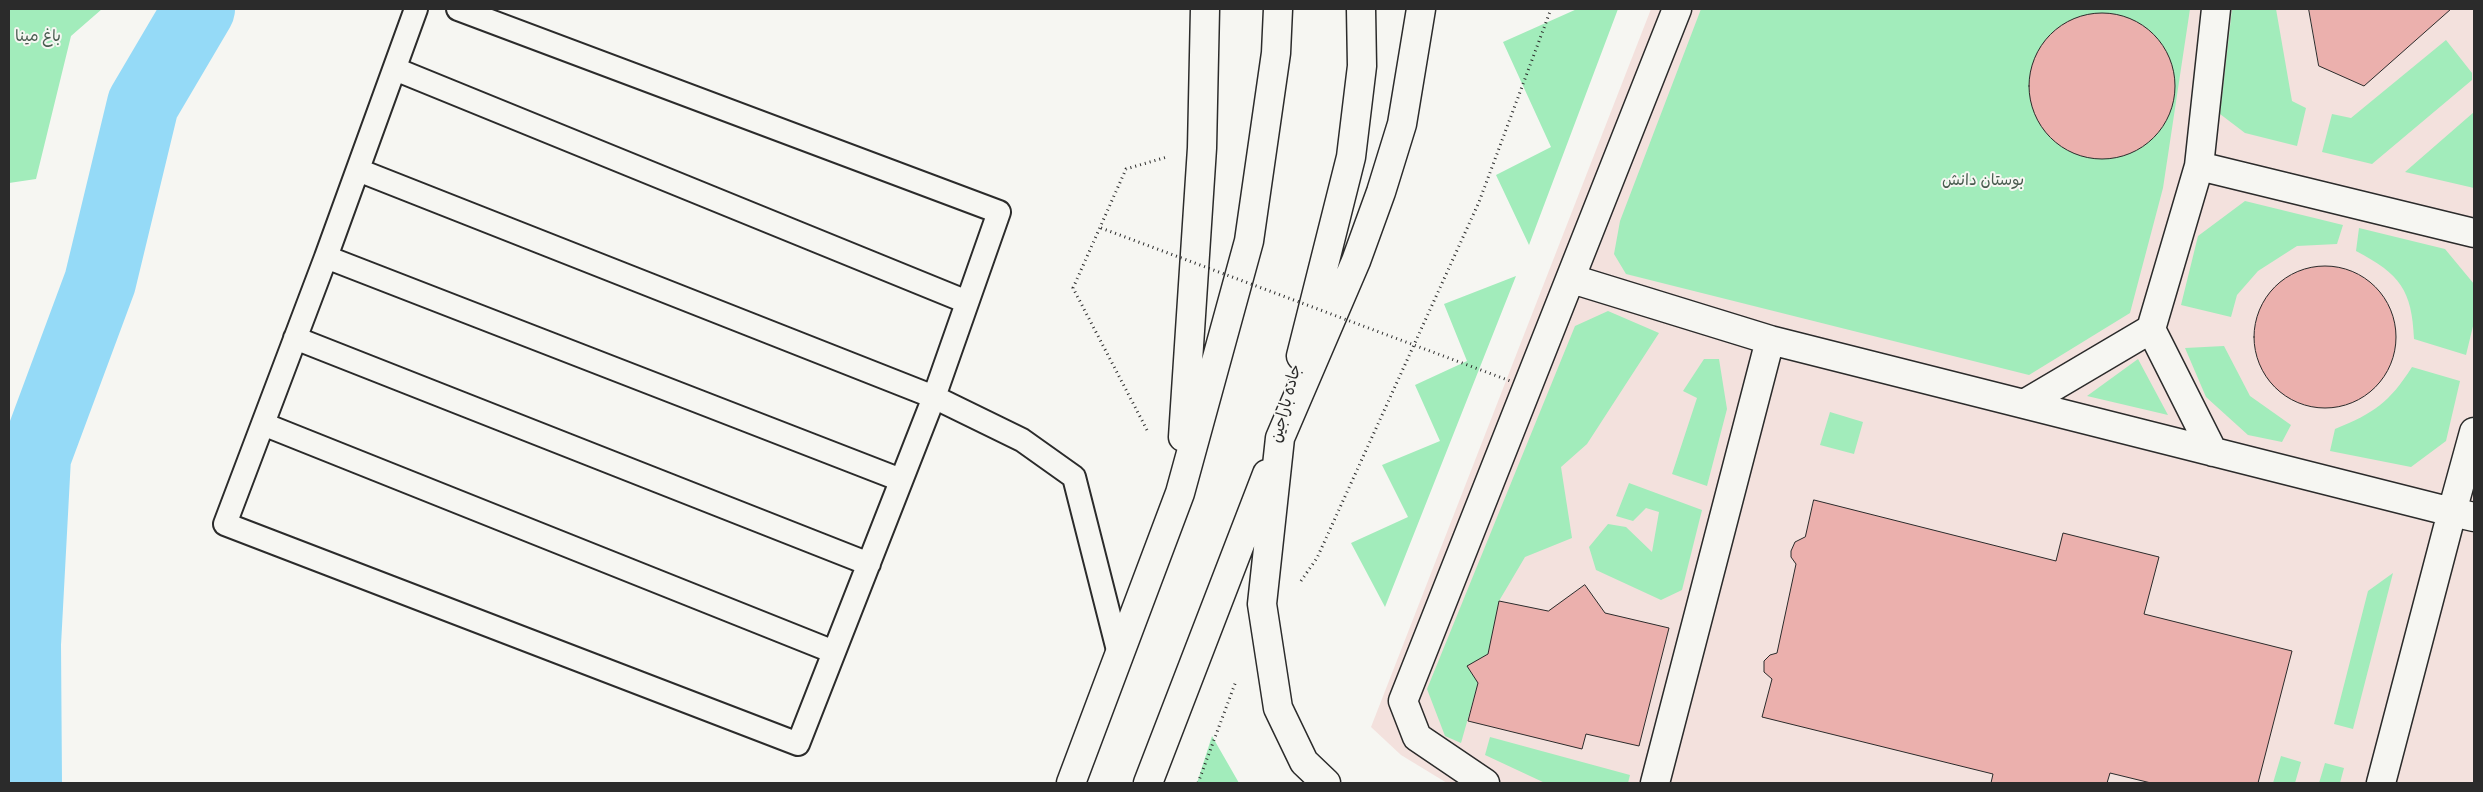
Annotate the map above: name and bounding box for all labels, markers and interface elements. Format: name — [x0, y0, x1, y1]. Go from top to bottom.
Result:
park label: باغ مینا — [15, 29, 61, 49]
park label: بوستان دانش — [1942, 173, 2024, 193]
street label: جاده باراجین — [1268, 363, 1308, 445]

